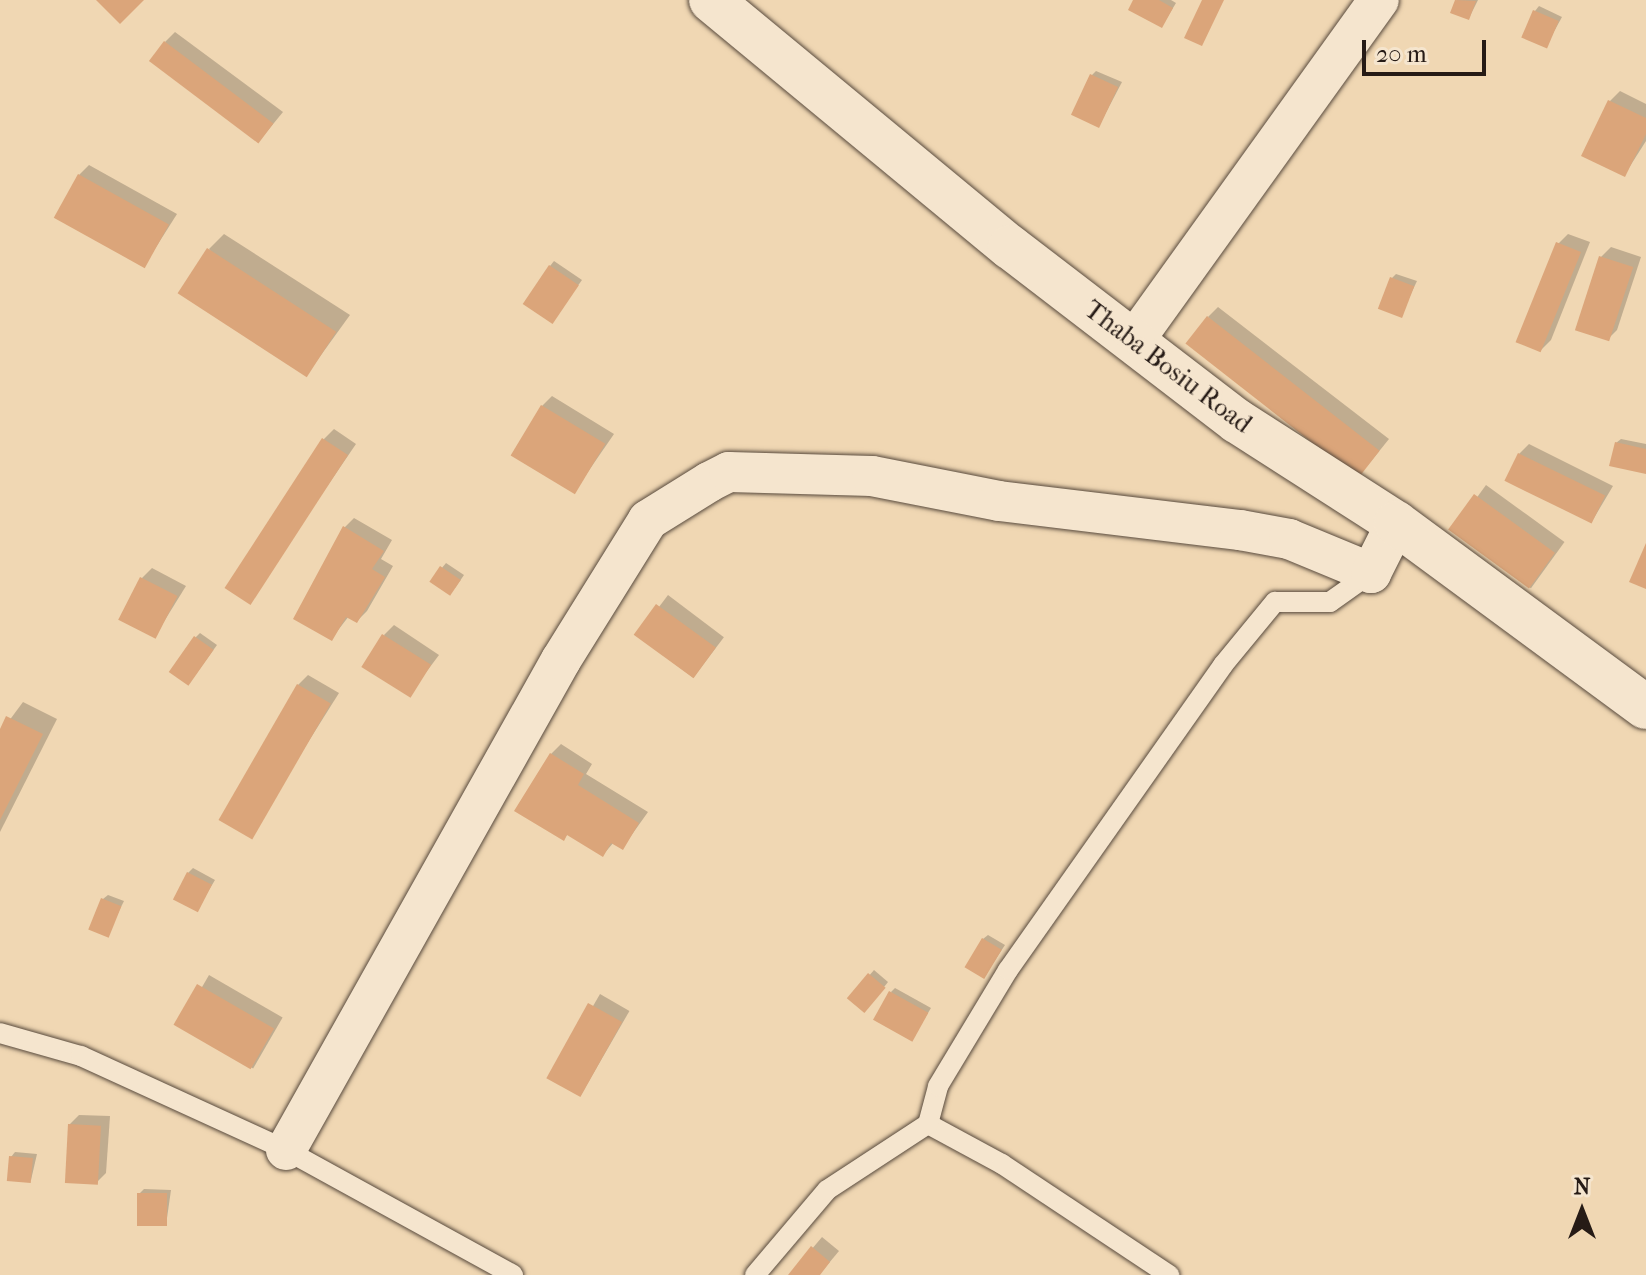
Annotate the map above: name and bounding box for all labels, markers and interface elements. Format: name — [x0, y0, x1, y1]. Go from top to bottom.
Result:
scale bar — [1366, 24, 1490, 74]
text: 20 m — [1376, 40, 1427, 68]
street label: Thaba Bosiu Road — [1078, 294, 1258, 440]
north arrow — [1542, 1171, 1622, 1251]
text: N — [1574, 1174, 1590, 1200]

